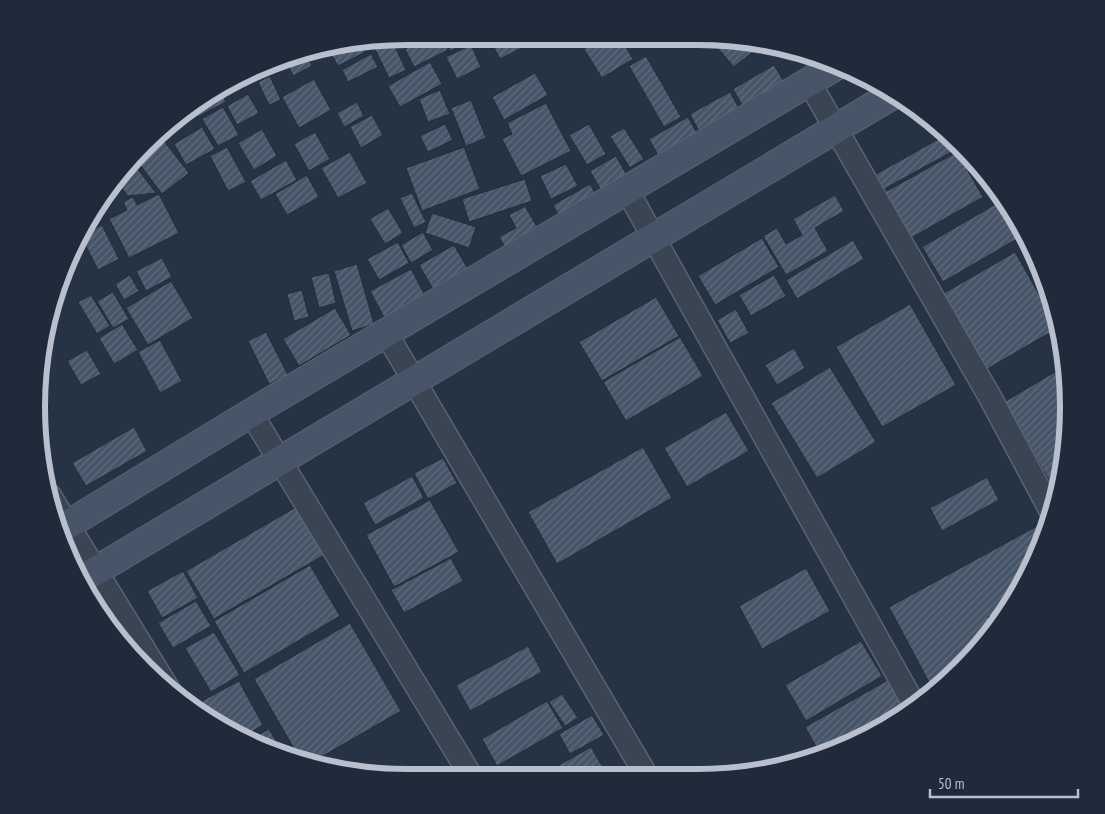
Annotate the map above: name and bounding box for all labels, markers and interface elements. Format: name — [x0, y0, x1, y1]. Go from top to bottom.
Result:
scale bar — [930, 766, 1078, 798]
text: 50 m — [938, 774, 964, 793]

